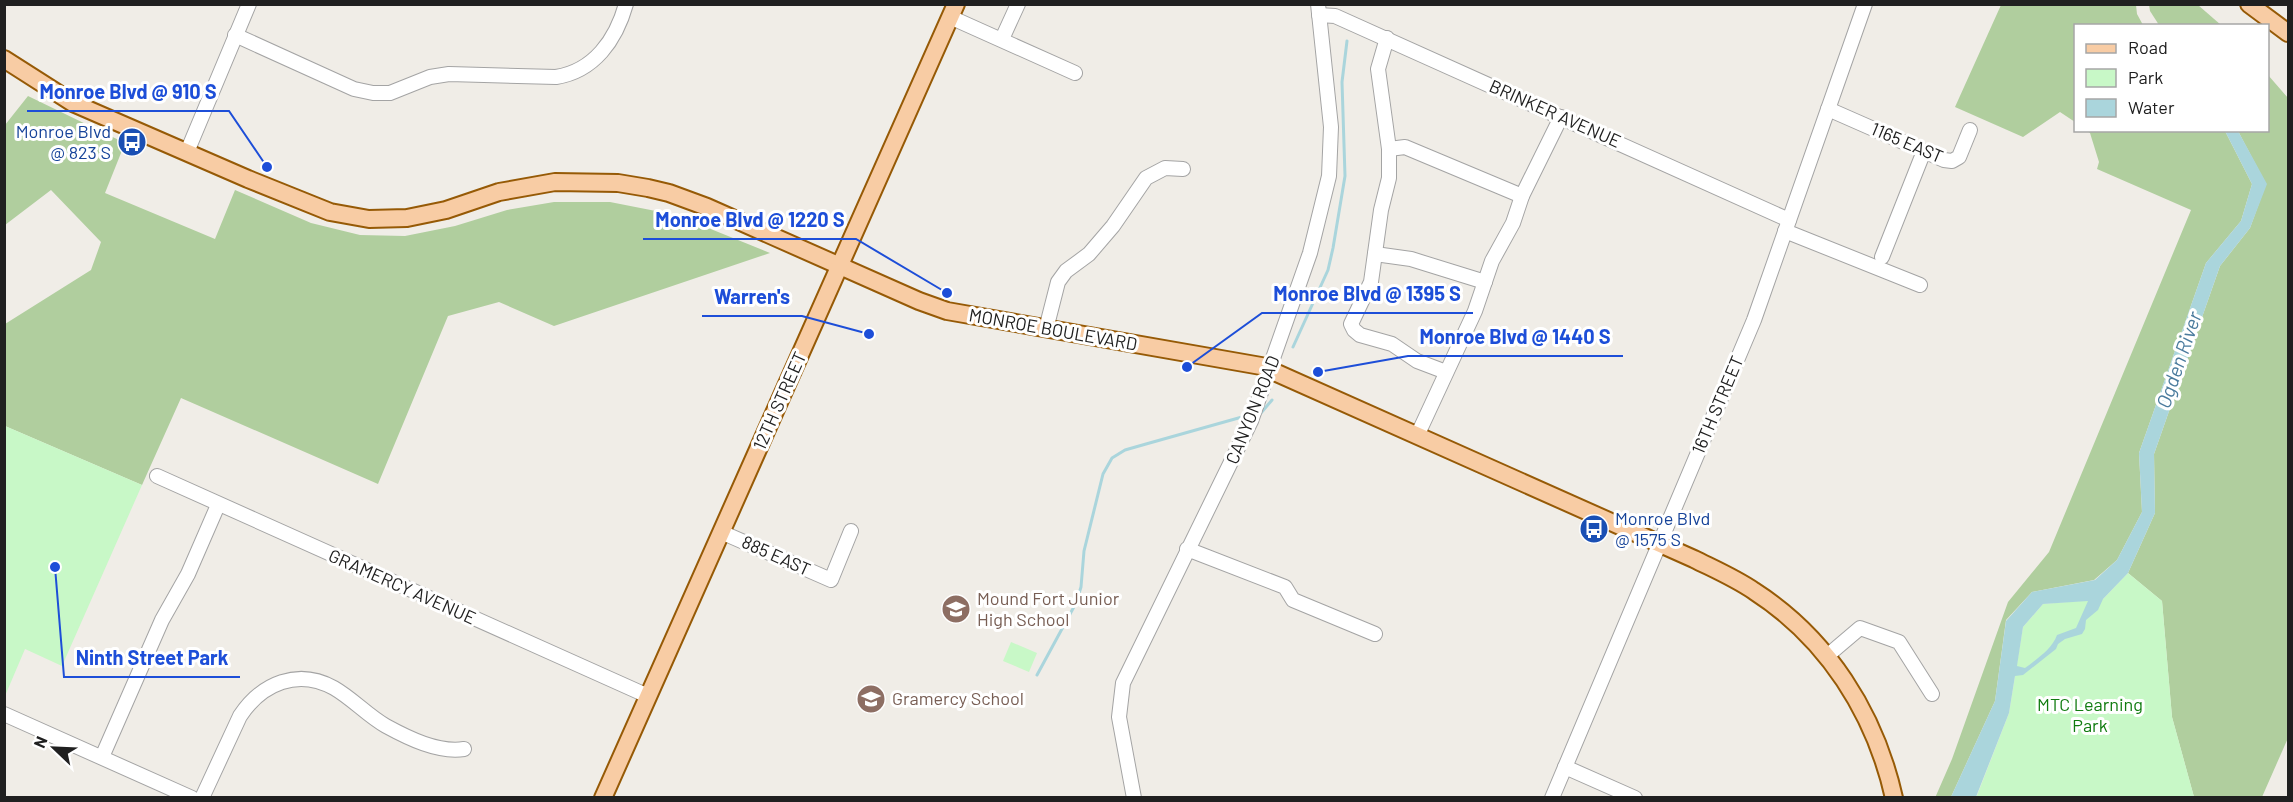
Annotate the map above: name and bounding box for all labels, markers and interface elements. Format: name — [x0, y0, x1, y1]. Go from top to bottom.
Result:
legend — [2074, 24, 2269, 132]
text: Road — [2128, 36, 2168, 58]
text: Park — [2128, 66, 2163, 88]
callout: Monroe Blvd @ 910 S — [27, 73, 229, 111]
street label: BRINKER AVENUE — [1486, 74, 1625, 152]
text: Monroe Blvd @ 910 S — [39, 79, 217, 103]
text: Water — [2128, 96, 2175, 118]
street label: 1165 EAST — [1868, 117, 1947, 167]
place label: Monroe Blvd @ 823 S — [16, 120, 111, 163]
bus stop icon: Monroe Blvd @ 823 S — [116, 126, 148, 158]
callout: Monroe Blvd @ 1220 S — [643, 201, 856, 239]
text: Monroe Blvd @ 1220 S — [655, 207, 845, 231]
callout: Monroe Blvd @ 1395 S — [1262, 275, 1473, 313]
callout: Warren's — [702, 278, 802, 316]
text: Monroe Blvd @ 1395 S — [1273, 281, 1461, 305]
text: Warren's — [714, 284, 790, 308]
street label: MONROE BOULEVARD — [967, 303, 1139, 355]
water label: Ogden River — [2150, 307, 2206, 411]
callout: Monroe Blvd @ 1440 S — [1408, 318, 1623, 356]
text: Monroe Blvd @ 1440 S — [1419, 324, 1611, 348]
street label: 12TH STREET — [748, 348, 810, 453]
street label: CANYON ROAD — [1220, 352, 1284, 467]
street label: 16TH STREET — [1687, 352, 1748, 457]
place label: Monroe Blvd @ 1575 S — [1615, 507, 1710, 550]
bus stop icon: Monroe Blvd @ 1575 S — [1578, 513, 1610, 545]
street label: 885 EAST — [739, 530, 814, 580]
street label: GRAMERCY AVENUE — [325, 544, 480, 628]
place label: Mound Fort Junior High School — [977, 587, 1120, 630]
school or university icon: Mound Fort Junior High School — [940, 593, 972, 625]
callout: Ninth Street Park — [64, 639, 240, 677]
text: Ninth Street Park — [76, 645, 229, 669]
school or university icon: Gramercy School — [855, 683, 887, 715]
place label: Gramercy School — [892, 687, 1024, 709]
park label: MTC Learning Park — [2037, 693, 2143, 736]
north arrow — [24, 718, 84, 778]
text: N — [29, 733, 51, 751]

